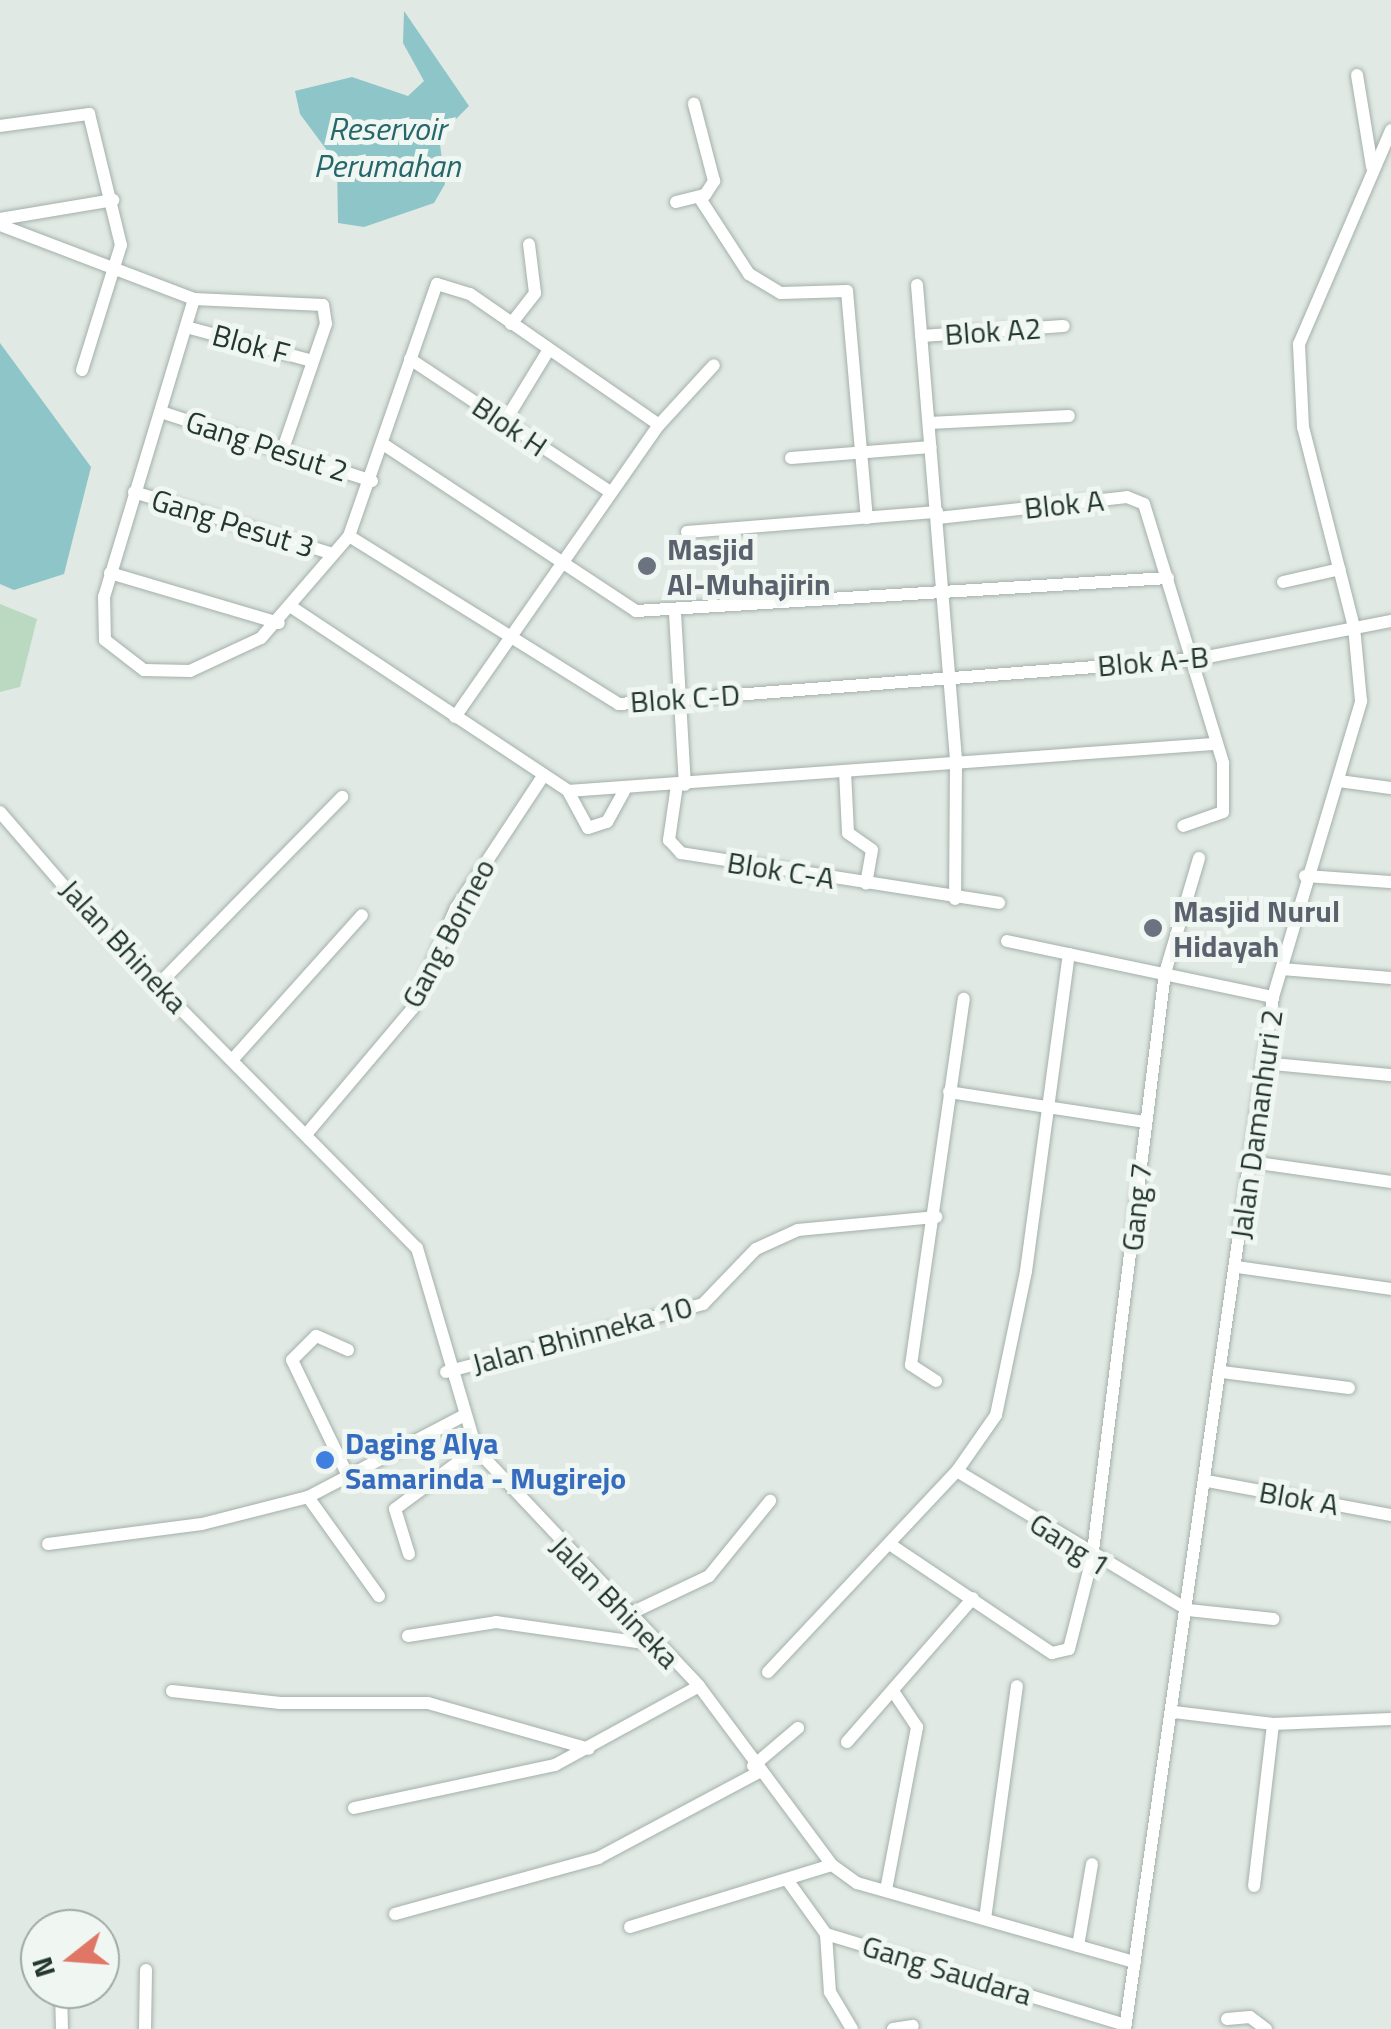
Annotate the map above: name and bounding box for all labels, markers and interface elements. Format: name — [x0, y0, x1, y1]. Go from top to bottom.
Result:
water label: Reservoir Perumahan — [313, 110, 461, 185]
street label: Blok A2 — [943, 310, 1043, 352]
street label: Blok F — [209, 317, 293, 371]
street label: Blok H — [466, 388, 554, 464]
street label: Gang Pesut 2 — [181, 403, 353, 489]
street label: Gang Pesut 3 — [147, 481, 319, 565]
street label: Blok A — [1022, 482, 1106, 526]
place label: Masjid Al-Muhajirin — [667, 531, 831, 602]
marker: Masjid Al-Muhajirin — [636, 555, 658, 577]
street label: Blok A-B — [1096, 638, 1210, 684]
street label: Blok C-D — [629, 676, 741, 720]
street label: Blok C-A — [725, 844, 837, 896]
street label: Gang Borneo — [394, 852, 502, 1014]
street label: Jalan Bhineka — [53, 872, 195, 1020]
place label: Masjid Nurul Hidayah — [1173, 893, 1340, 964]
marker: Masjid Nurul Hidayah — [1142, 917, 1164, 939]
street label: Jalan Damanhuri 2 — [1222, 1007, 1290, 1241]
street label: Gang 7 — [1113, 1161, 1159, 1253]
street label: Jalan Bhinneka 10 — [468, 1288, 696, 1382]
place label: Daging Alya Samarinda - Mugirejo — [345, 1425, 626, 1496]
marker: Daging Alya Samarinda - Mugirejo — [314, 1449, 336, 1471]
street label: Blok A — [1256, 1473, 1342, 1523]
street label: Gang 1 — [1023, 1505, 1117, 1583]
street label: Jalan Bhineka — [543, 1528, 687, 1676]
north arrow — [20, 1909, 120, 2009]
street label: Gang Saudara — [858, 1927, 1036, 2013]
text: N — [19, 1952, 66, 1983]

